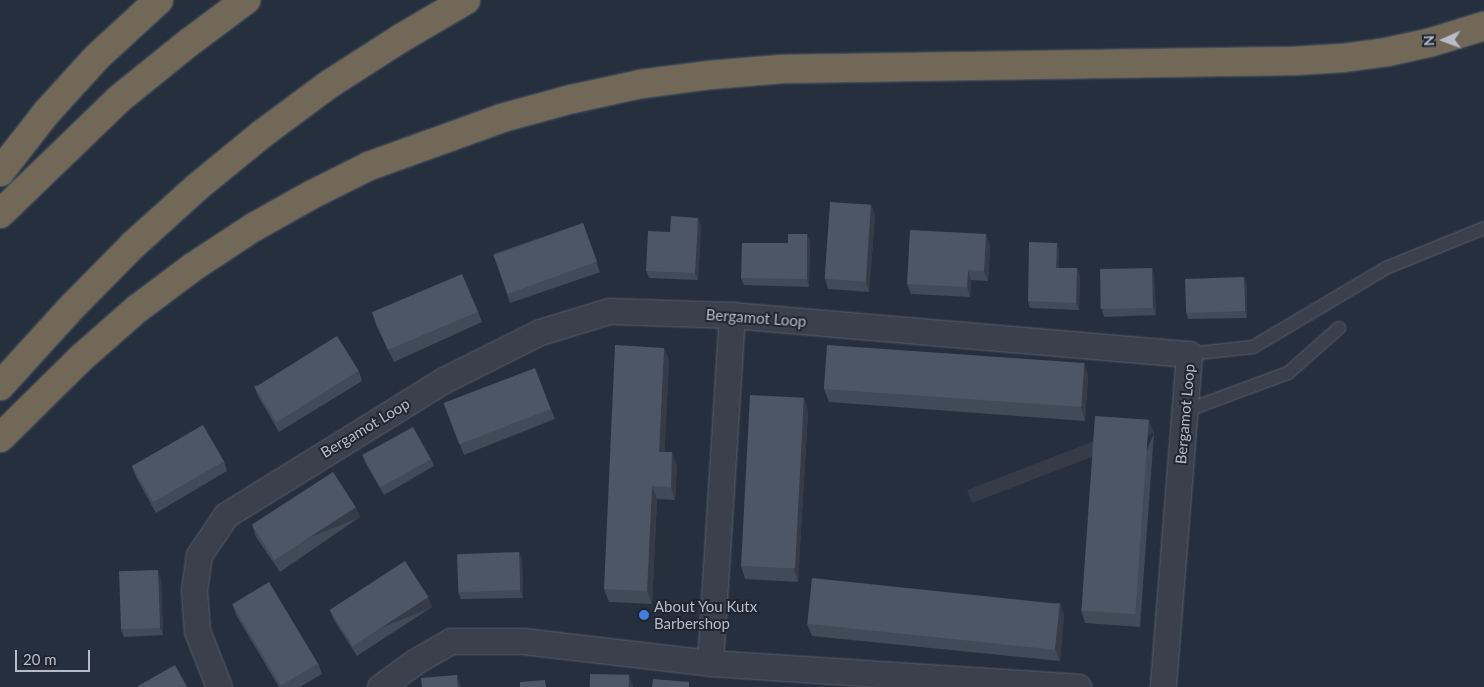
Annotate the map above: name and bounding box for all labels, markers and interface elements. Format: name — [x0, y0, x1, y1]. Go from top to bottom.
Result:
north arrow — [1419, 15, 1469, 65]
text: N — [1420, 35, 1437, 46]
street label: Bergamot Loop — [705, 306, 807, 330]
street label: Bergamot Loop — [1172, 363, 1198, 465]
street label: Bergamot Loop — [317, 394, 413, 462]
place label: About You Kutx Barbershop — [654, 597, 758, 632]
marker: About You Kutx Barbershop — [638, 609, 650, 621]
scale bar — [18, 640, 92, 672]
text: 20 m — [23, 650, 57, 668]

